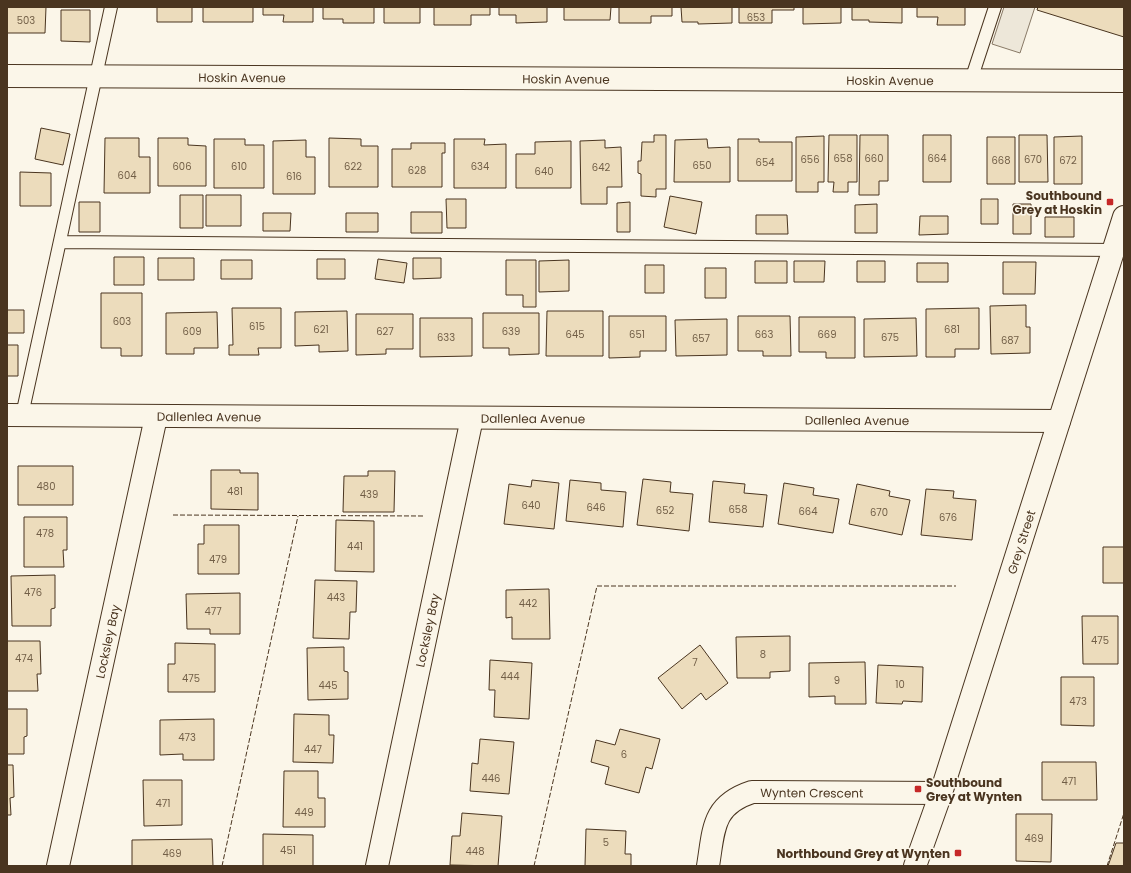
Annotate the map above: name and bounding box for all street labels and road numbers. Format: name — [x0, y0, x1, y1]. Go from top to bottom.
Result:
street label: Hoskin Avenue — [198, 68, 286, 86]
street label: Hoskin Avenue — [522, 70, 610, 87]
street label: Hoskin Avenue — [846, 71, 934, 89]
street label: Dallenlea Avenue — [157, 407, 261, 425]
street label: Dallenlea Avenue — [481, 409, 585, 427]
street label: Dallenlea Avenue — [805, 411, 909, 429]
street label: Grey Street — [1003, 508, 1039, 576]
street label: Locksley Bay — [411, 591, 443, 669]
street label: Locksley Bay — [91, 602, 123, 680]
street label: Wynten Crescent — [760, 784, 863, 801]

